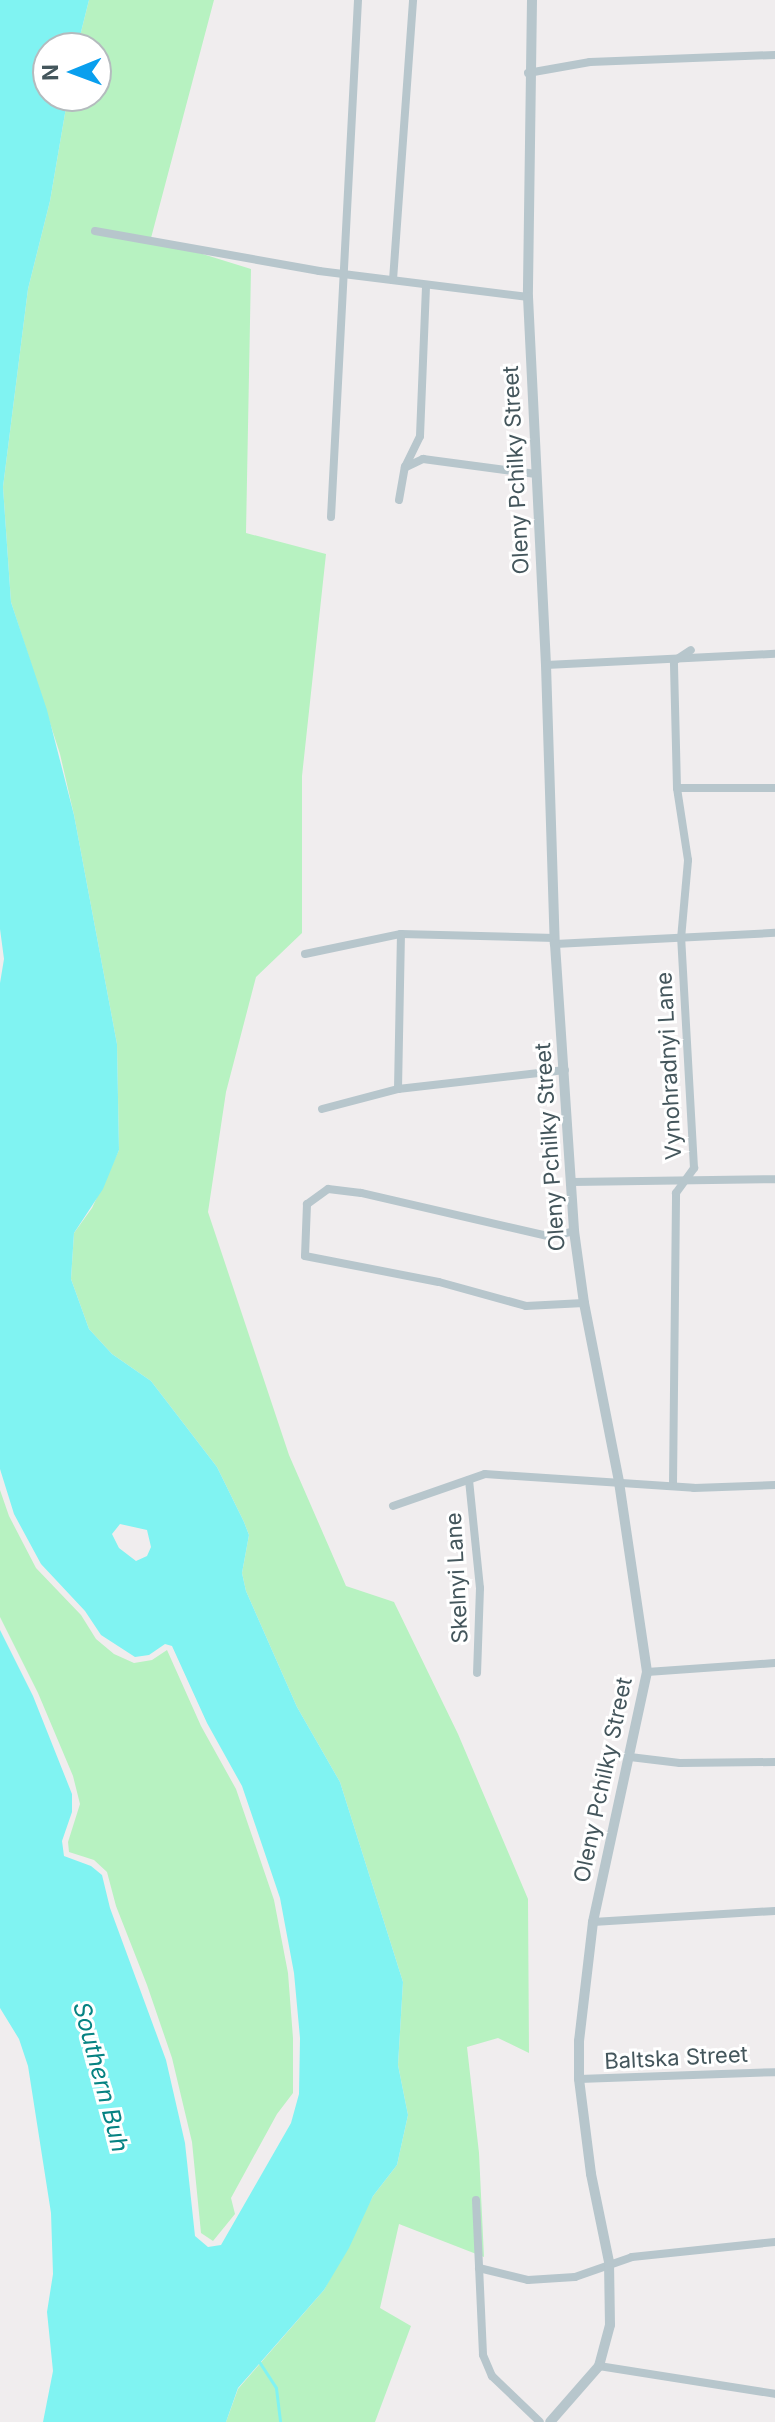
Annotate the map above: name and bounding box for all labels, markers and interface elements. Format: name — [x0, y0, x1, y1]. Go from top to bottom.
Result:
north arrow — [32, 32, 112, 112]
text: N — [37, 64, 63, 81]
street label: Oleny Pchilky Street — [497, 365, 535, 575]
street label: Vynohradnyi Lane — [651, 971, 687, 1161]
street label: Oleny Pchilky Street — [530, 1042, 570, 1252]
street label: Skelnyi Lane — [440, 1512, 474, 1644]
street label: Oleny Pchilky Street — [568, 1675, 638, 1885]
water label: Southern Buh — [67, 1999, 135, 2155]
street label: Baltska Street — [604, 2041, 748, 2075]

